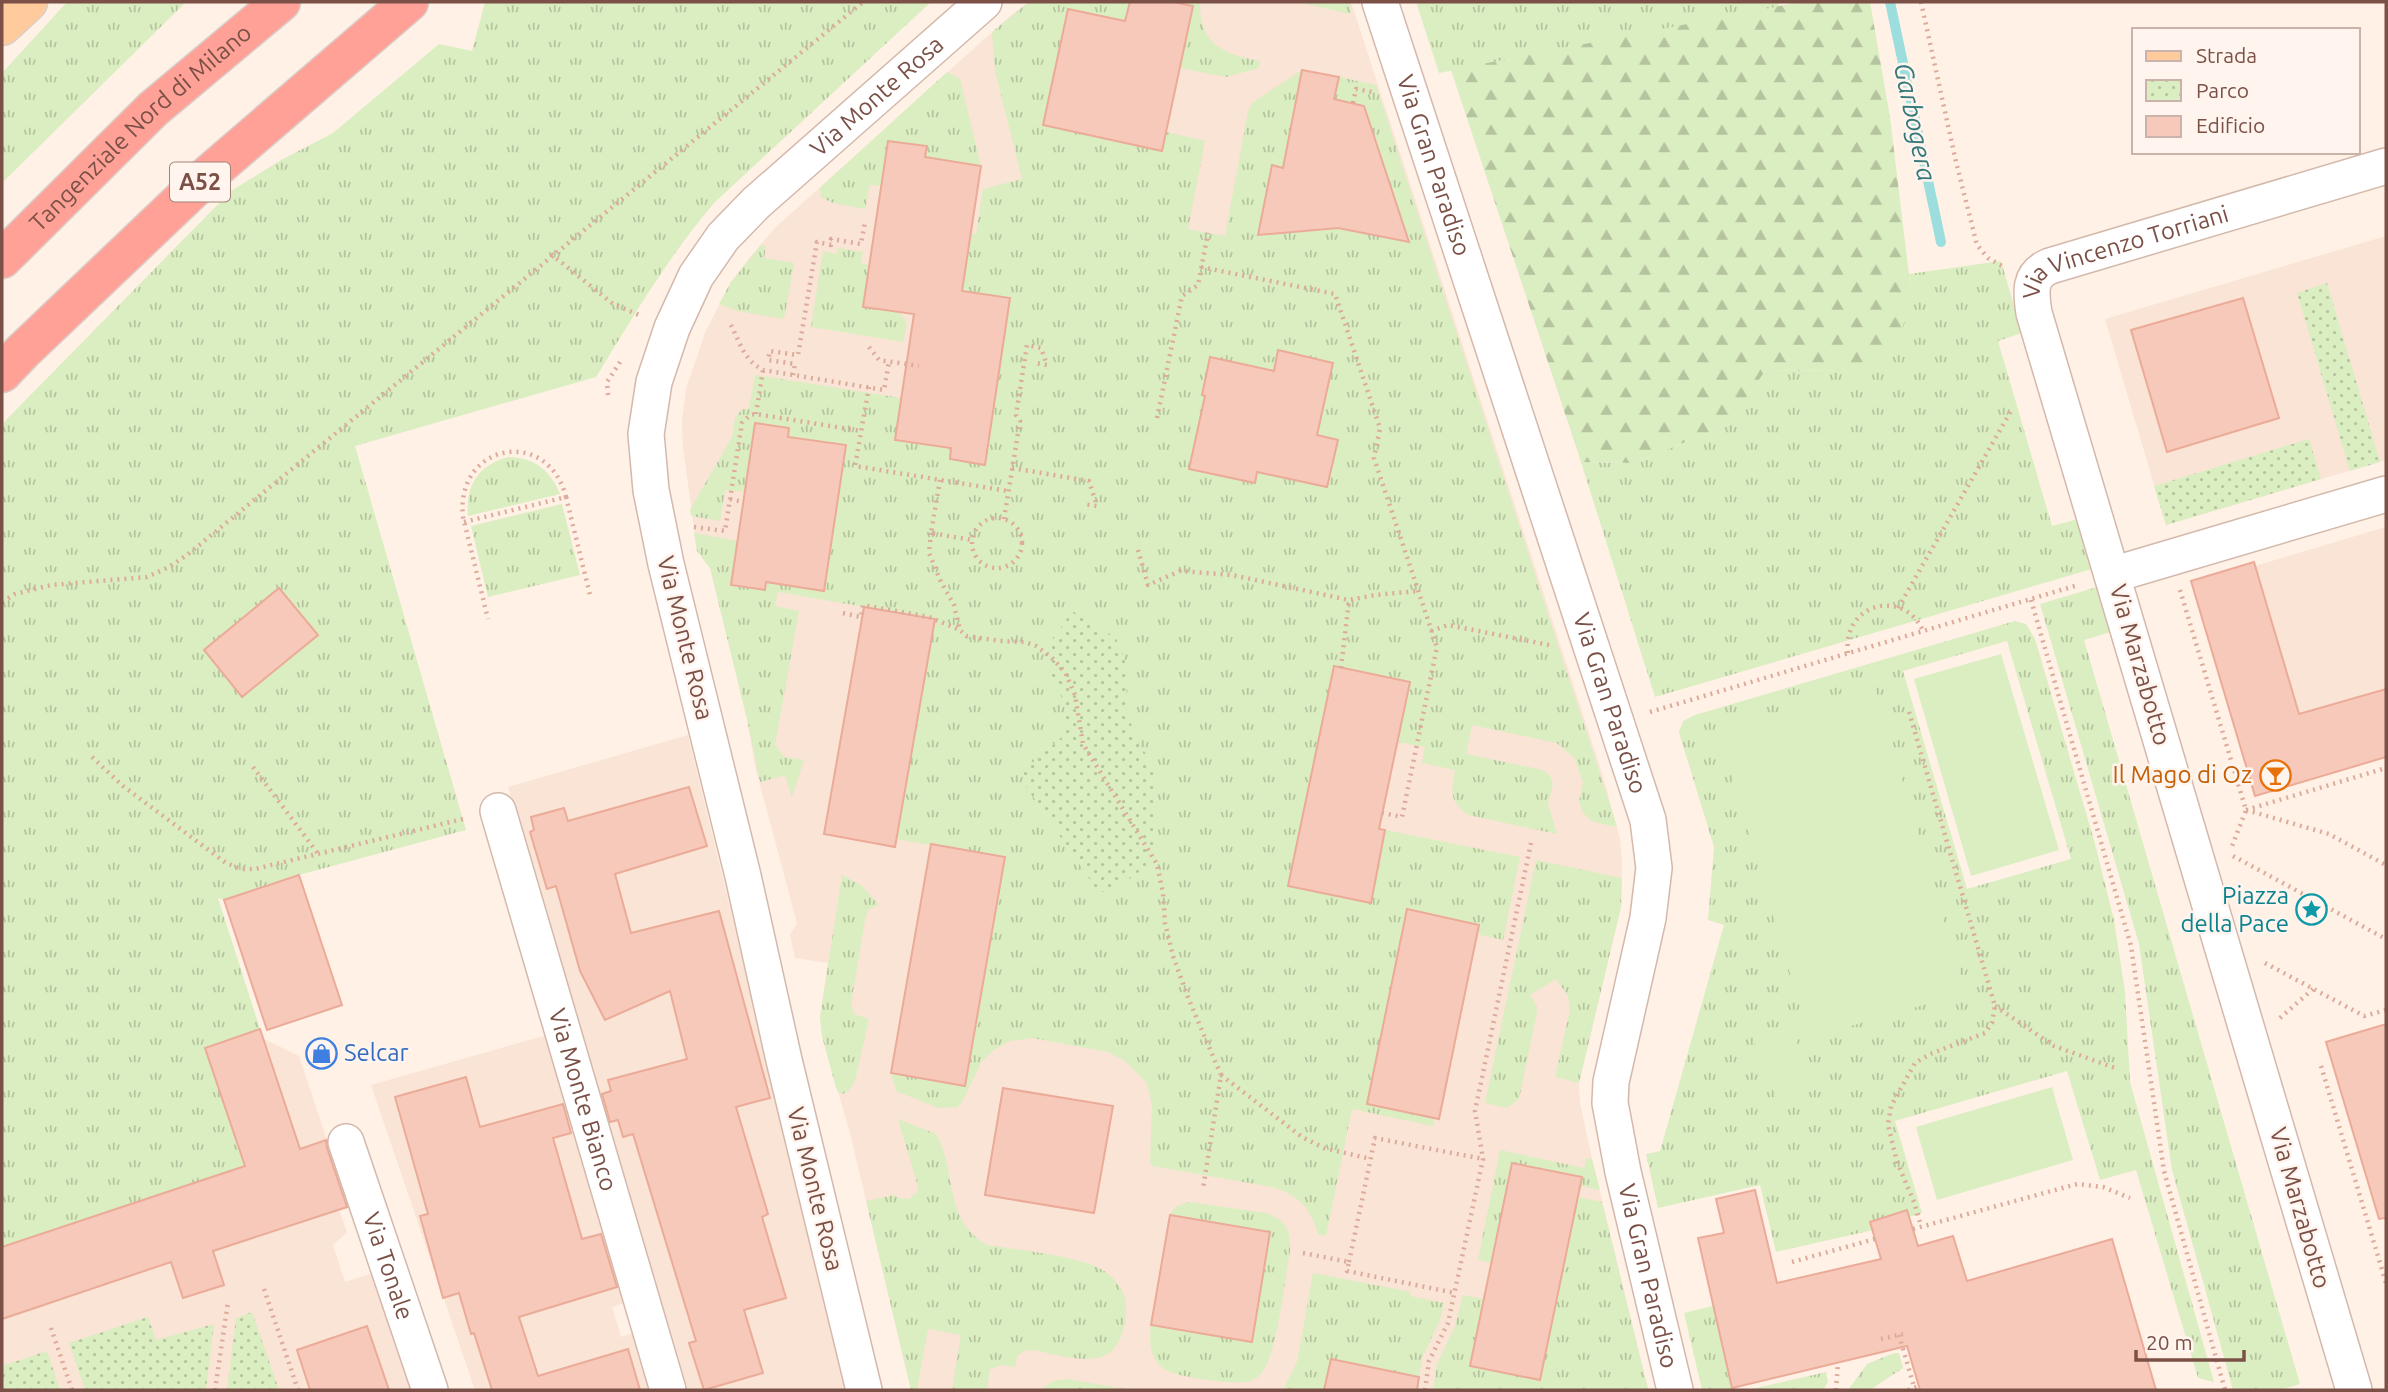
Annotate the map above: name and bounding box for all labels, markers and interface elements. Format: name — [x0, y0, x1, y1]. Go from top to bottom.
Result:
street label: Tangenziale Nord di Milano — [24, 19, 257, 236]
legend — [2132, 28, 2360, 154]
street label: Via Monte Rosa — [805, 30, 949, 162]
text: Strada — [2196, 43, 2257, 67]
water label: Garbogera — [1889, 60, 1942, 184]
street label: Via Gran Paradiso — [1392, 72, 1476, 259]
text: Parco — [2196, 78, 2249, 102]
text: Edificio — [2196, 113, 2265, 137]
road number: A52 — [170, 162, 230, 202]
street label: Via Vincenzo Torriani — [2018, 200, 2231, 299]
street label: Via Monte Rosa — [652, 553, 719, 723]
street label: Via Marzabotto — [2105, 581, 2176, 748]
street label: Via Gran Paradiso — [1568, 609, 1652, 797]
bar icon: Il Mago di Oz — [2258, 758, 2292, 792]
place label: Il Mago di Oz — [2113, 761, 2252, 788]
place label: Piazza della Pace — [2180, 882, 2289, 937]
place icon: Piazza della Pace — [2295, 893, 2329, 927]
street label: Via Monte Bianco — [544, 1005, 623, 1194]
shop icon: Selcar — [304, 1036, 338, 1070]
place label: Selcar — [344, 1039, 409, 1066]
street label: Via Monte Rosa — [782, 1104, 849, 1274]
street label: Via Marzabotto — [2265, 1124, 2336, 1291]
street label: Via Gran Paradiso — [1613, 1181, 1683, 1371]
street label: Via Tonale — [358, 1209, 419, 1323]
scale bar — [2136, 1318, 2244, 1362]
text: 20 m — [2146, 1330, 2193, 1354]

